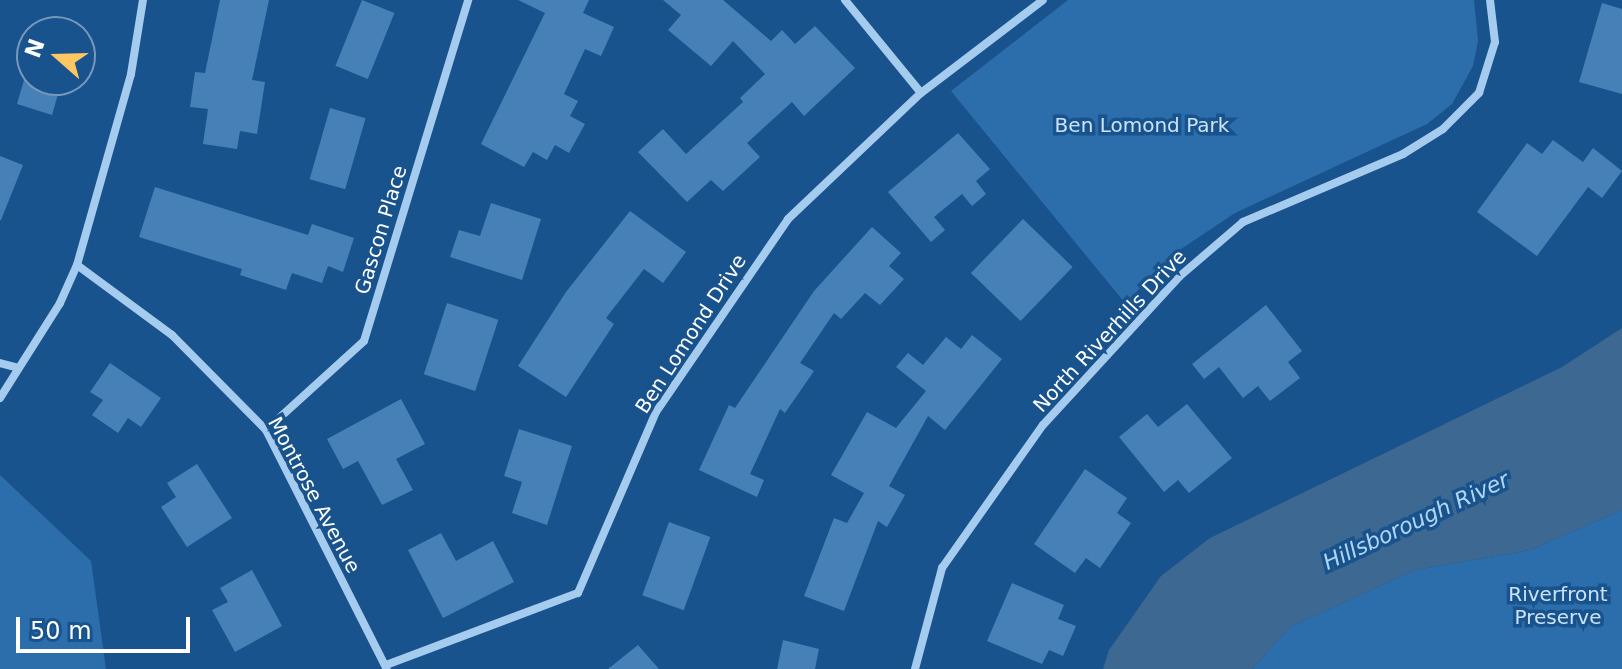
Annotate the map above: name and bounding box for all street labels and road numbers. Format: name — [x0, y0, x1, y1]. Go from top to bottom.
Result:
street label: Gascon Place — [350, 163, 412, 297]
street label: North Riverhills Drive — [1029, 245, 1191, 417]
street label: Ben Lomond Drive — [631, 250, 751, 418]
street label: Montrose Avenue — [263, 413, 365, 577]

